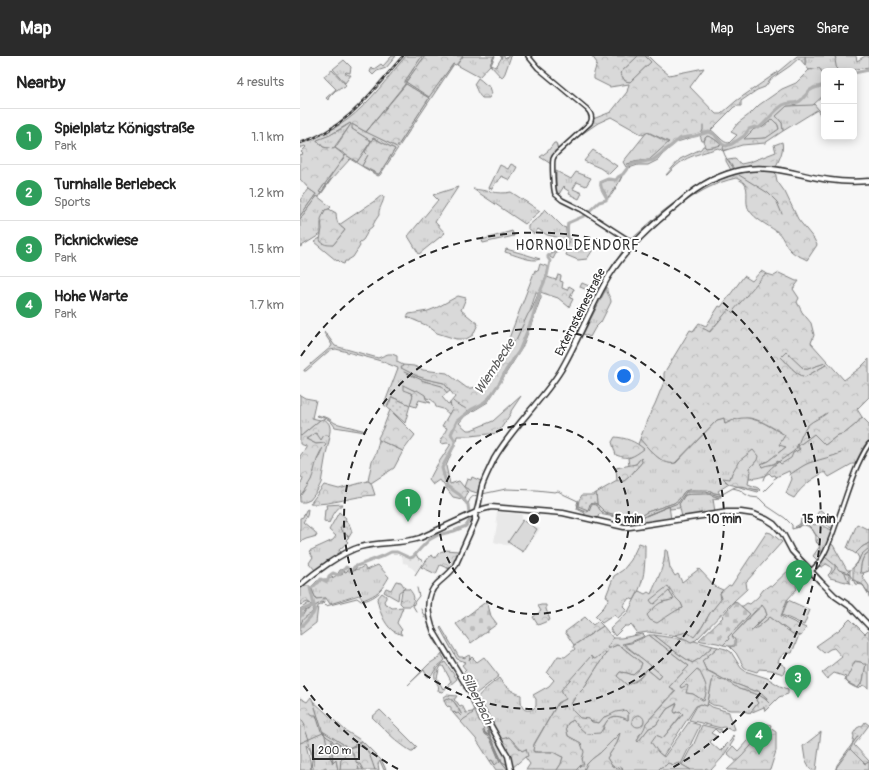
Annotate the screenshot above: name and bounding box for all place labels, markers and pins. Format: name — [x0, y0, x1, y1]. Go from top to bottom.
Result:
pin: 1 — [395, 489, 421, 522]
centre of rings — [527, 512, 541, 526]
pin: 2 — [786, 560, 812, 593]
pin: 3 — [785, 665, 811, 698]
pin: 4 — [746, 722, 772, 755]

